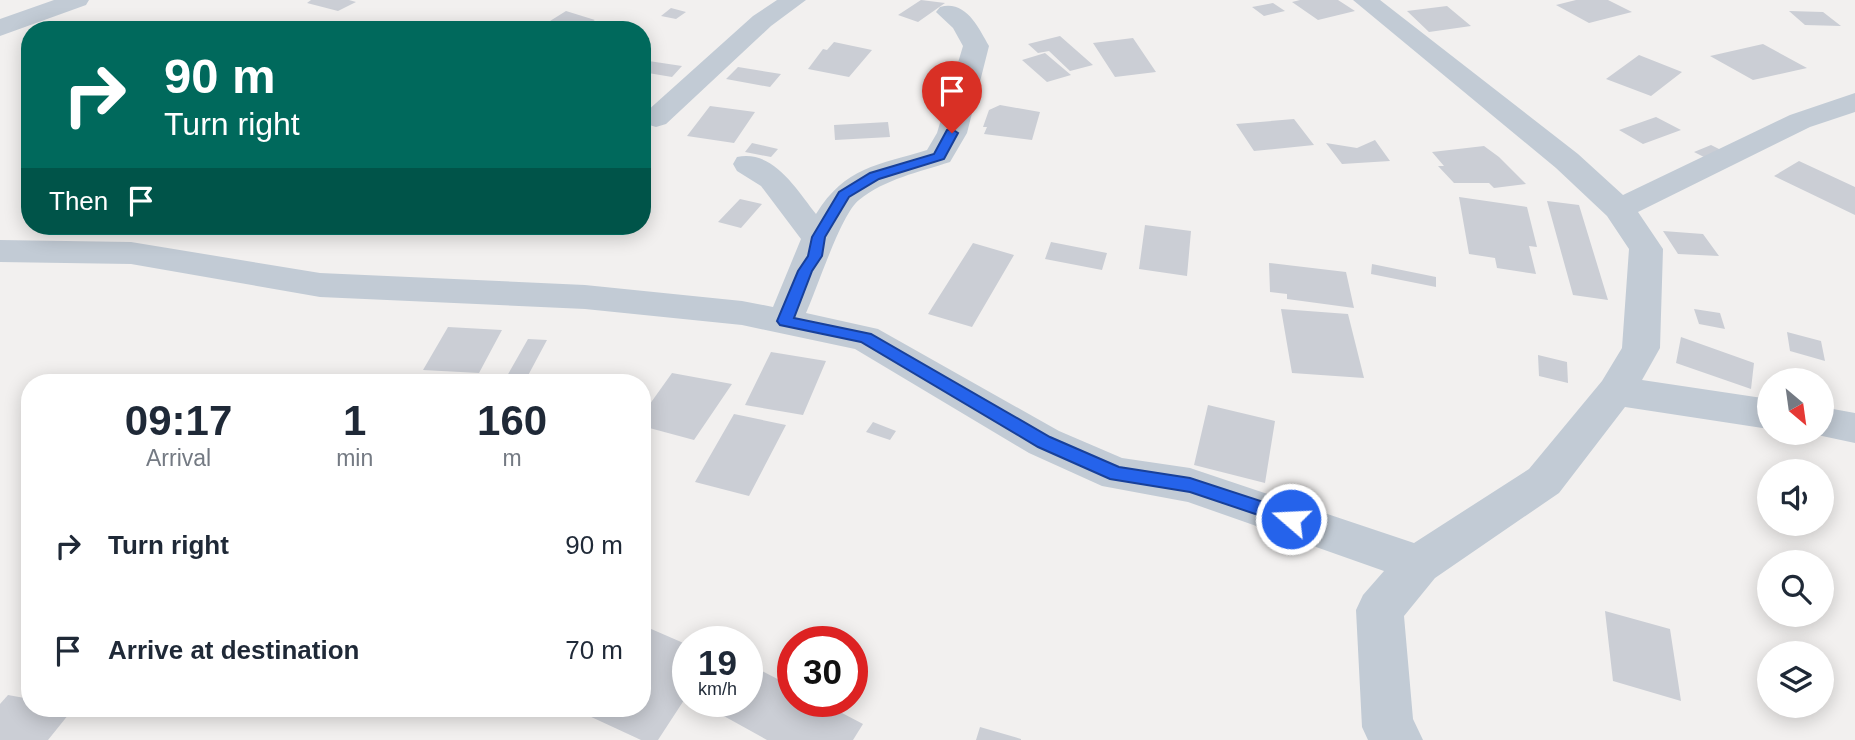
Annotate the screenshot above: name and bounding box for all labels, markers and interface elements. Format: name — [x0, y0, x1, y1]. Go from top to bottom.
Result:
icon: right — [49, 49, 140, 140]
text: 90 m — [164, 49, 276, 103]
pin — [922, 61, 982, 133]
icon: arrive — [933, 72, 971, 110]
text: Turn right — [164, 106, 300, 142]
icon: arrive — [122, 182, 160, 220]
text: Then — [49, 186, 108, 216]
north arrow — [1757, 368, 1834, 444]
map controls — [1757, 368, 1834, 718]
text: 09:17 — [125, 397, 232, 444]
text: 1 — [343, 397, 366, 444]
text: 160 — [477, 397, 547, 444]
text: Arrival — [146, 445, 211, 471]
text: min — [336, 445, 373, 471]
text: m — [503, 445, 522, 471]
button: sound — [1757, 459, 1834, 536]
position arrow — [1254, 482, 1328, 556]
icon: right — [49, 527, 87, 565]
text: Turn right — [108, 530, 229, 560]
text: 90 m — [565, 530, 623, 560]
button: search — [1757, 550, 1834, 627]
speed limit sign: 30 — [777, 626, 868, 717]
icon: arrive — [49, 632, 87, 670]
text: Arrive at destination — [108, 635, 359, 665]
text: 70 m — [565, 635, 623, 665]
button: layers — [1757, 641, 1834, 718]
text: 19 — [698, 643, 737, 682]
text: km/h — [698, 679, 737, 699]

